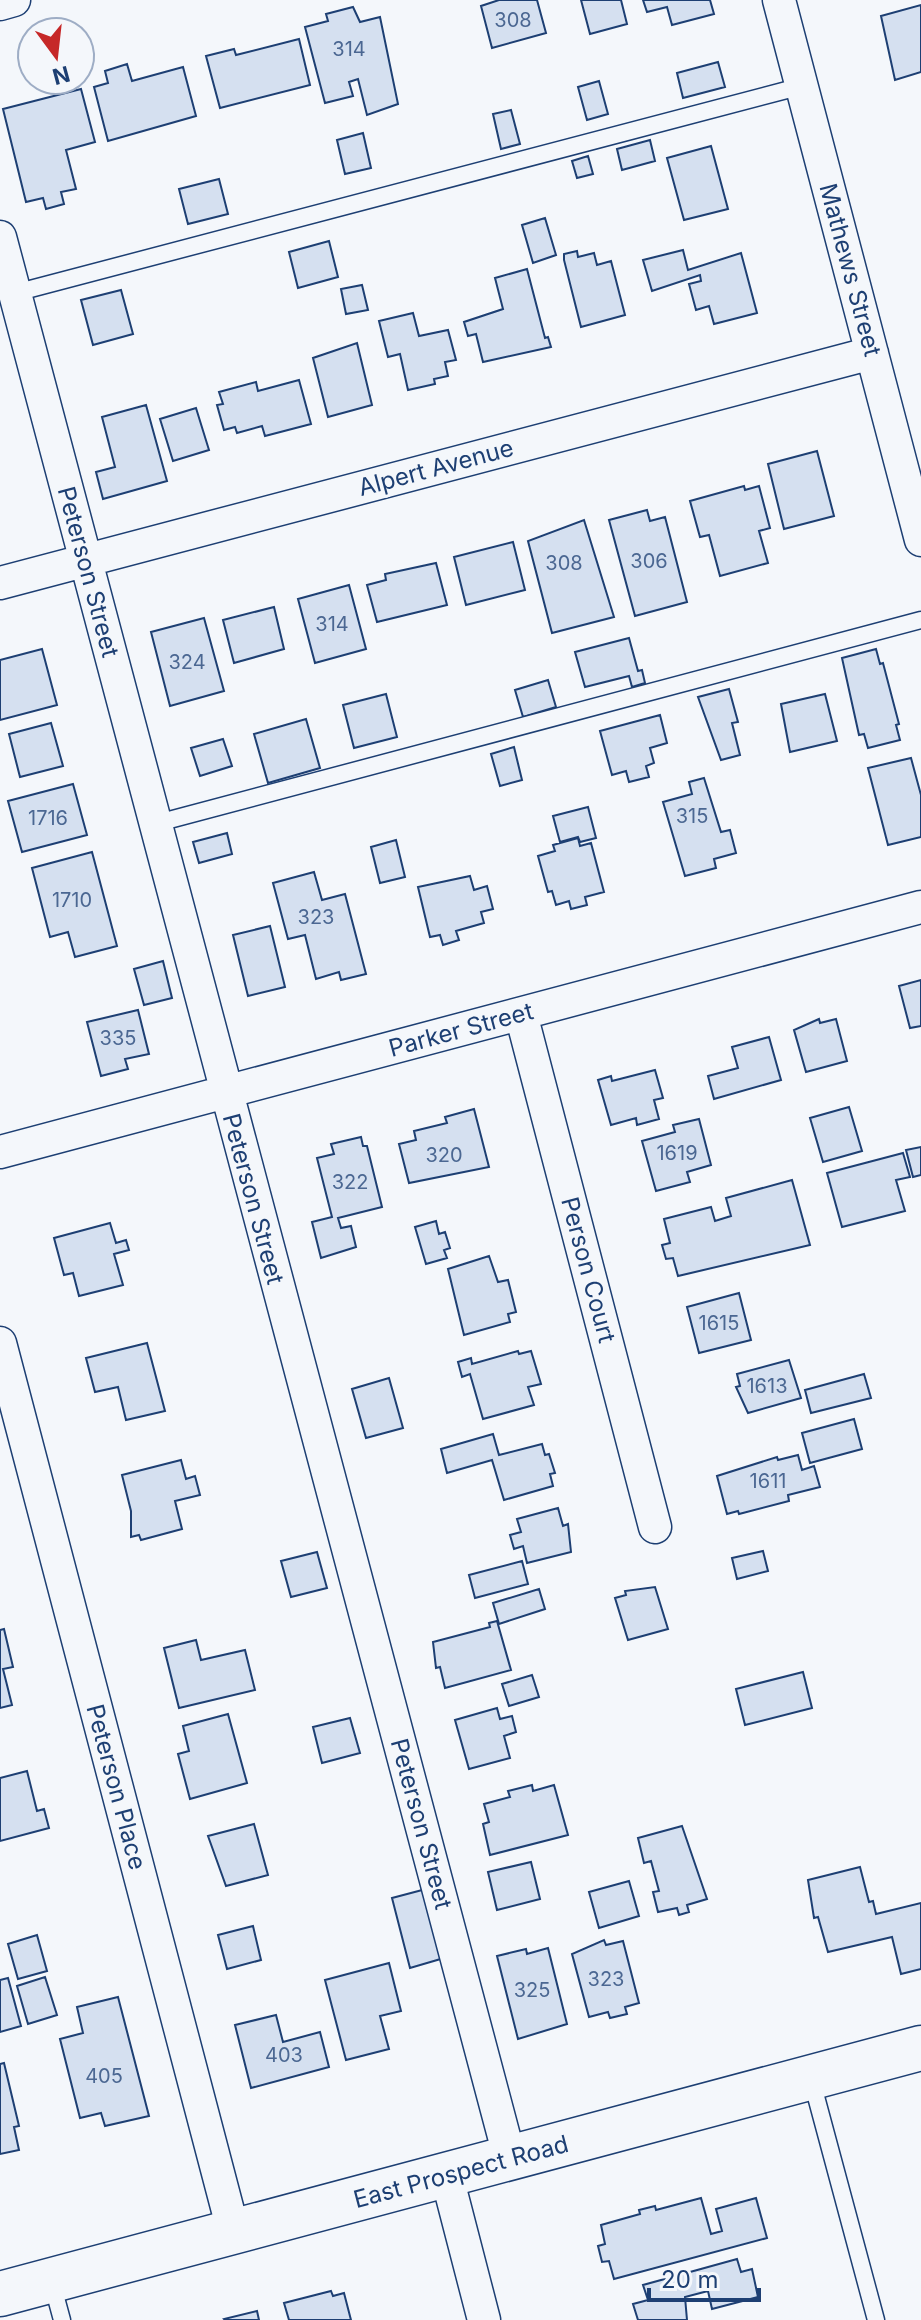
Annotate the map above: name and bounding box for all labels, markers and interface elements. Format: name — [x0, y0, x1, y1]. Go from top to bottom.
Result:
house number: 308 — [494, 8, 532, 32]
north arrow — [16, 16, 96, 96]
house number: 314 — [332, 37, 366, 61]
text: N — [50, 61, 73, 90]
street label: Mathews Street — [814, 180, 888, 360]
street label: Alpert Avenue — [355, 433, 517, 502]
street label: Peterson Street — [52, 483, 125, 661]
house number: 306 — [630, 549, 668, 573]
house number: 308 — [545, 551, 583, 575]
house number: 314 — [315, 612, 349, 636]
house number: 324 — [168, 650, 206, 674]
house number: 315 — [676, 804, 708, 828]
house number: 1716 — [28, 806, 68, 830]
house number: 1710 — [52, 888, 92, 912]
house number: 323 — [298, 905, 334, 929]
street label: Parker Street — [385, 996, 536, 1063]
house number: 335 — [100, 1026, 136, 1050]
street label: Peterson Street — [217, 1110, 290, 1288]
house number: 1619 — [656, 1141, 698, 1165]
house number: 320 — [425, 1143, 463, 1167]
house number: 322 — [332, 1170, 368, 1194]
street label: Person Court — [555, 1194, 622, 1346]
house number: 1615 — [699, 1311, 739, 1335]
house number: 1613 — [746, 1374, 788, 1398]
house number: 1611 — [750, 1469, 786, 1493]
street label: Peterson Place — [80, 1701, 153, 1873]
street label: Peterson Street — [385, 1735, 458, 1913]
house number: 323 — [588, 1967, 624, 1991]
house number: 325 — [514, 1978, 550, 2002]
house number: 403 — [265, 2043, 303, 2067]
house number: 405 — [85, 2064, 123, 2088]
street label: East Prospect Road — [350, 2129, 571, 2214]
scale bar — [649, 2252, 759, 2302]
text: 20 m — [661, 2265, 719, 2294]

